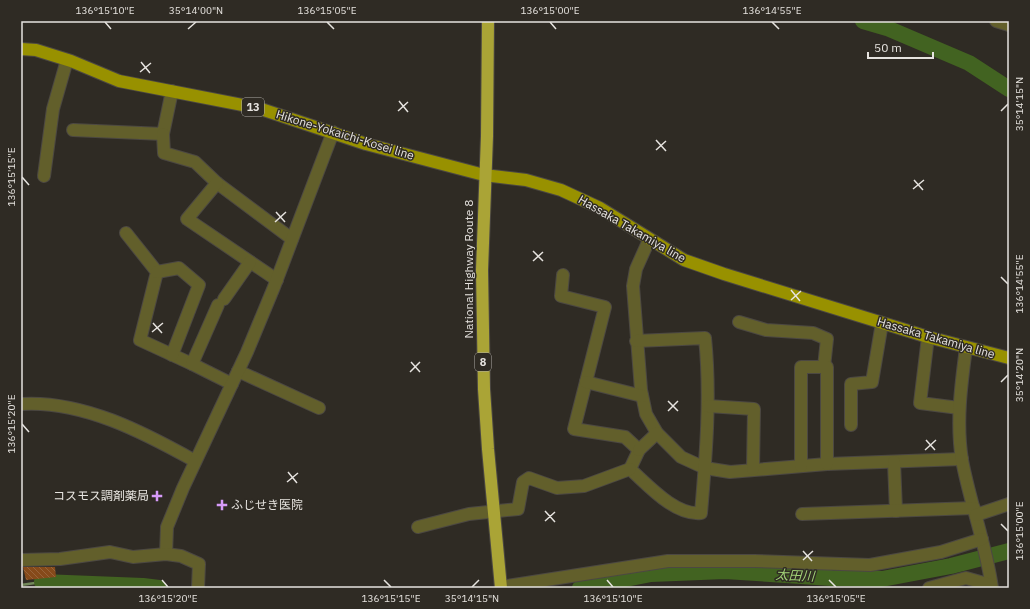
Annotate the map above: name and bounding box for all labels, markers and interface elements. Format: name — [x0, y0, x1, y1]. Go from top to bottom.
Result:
text: 136°15'10"E — [75, 4, 135, 17]
text: 35°14'00"N — [169, 4, 223, 17]
text: 136°15'05"E — [297, 4, 357, 17]
text: 136°15'00"E — [520, 4, 580, 17]
text: 136°14'55"E — [742, 4, 802, 17]
scale bar — [868, 34, 933, 60]
text: 50 m — [874, 40, 902, 55]
text: 35°14'15"N — [1013, 77, 1026, 131]
road number: 13 — [242, 98, 264, 116]
street label: Hikone-Yokaichi-Kosei line — [274, 106, 416, 163]
text: 136°15'15"E — [5, 147, 18, 207]
street label: Hassaka Takamiya line — [576, 192, 689, 266]
street label: National Highway Route 8 — [461, 200, 476, 338]
text: 136°14'55"E — [1013, 254, 1026, 314]
street label: Hassaka Takamiya line — [876, 314, 997, 362]
text: 35°14'20"N — [1013, 348, 1026, 402]
road number: 8 — [475, 353, 491, 371]
text: 136°15'20"E — [5, 394, 18, 454]
place label: コスモス調剤薬局 — [53, 488, 149, 503]
marker: コスモス調剤薬局 — [152, 491, 162, 501]
place label: ふじせき医院 — [231, 497, 303, 512]
marker: ふじせき医院 — [216, 499, 228, 511]
text: 136°15'00"E — [1013, 501, 1026, 561]
water label: 太田川 — [775, 566, 817, 585]
text: 136°15'20"E — [138, 592, 198, 605]
text: 136°15'15"E — [361, 592, 421, 605]
text: 35°14'15"N — [445, 592, 499, 605]
text: 136°15'10"E — [583, 592, 643, 605]
text: 136°15'05"E — [806, 592, 866, 605]

